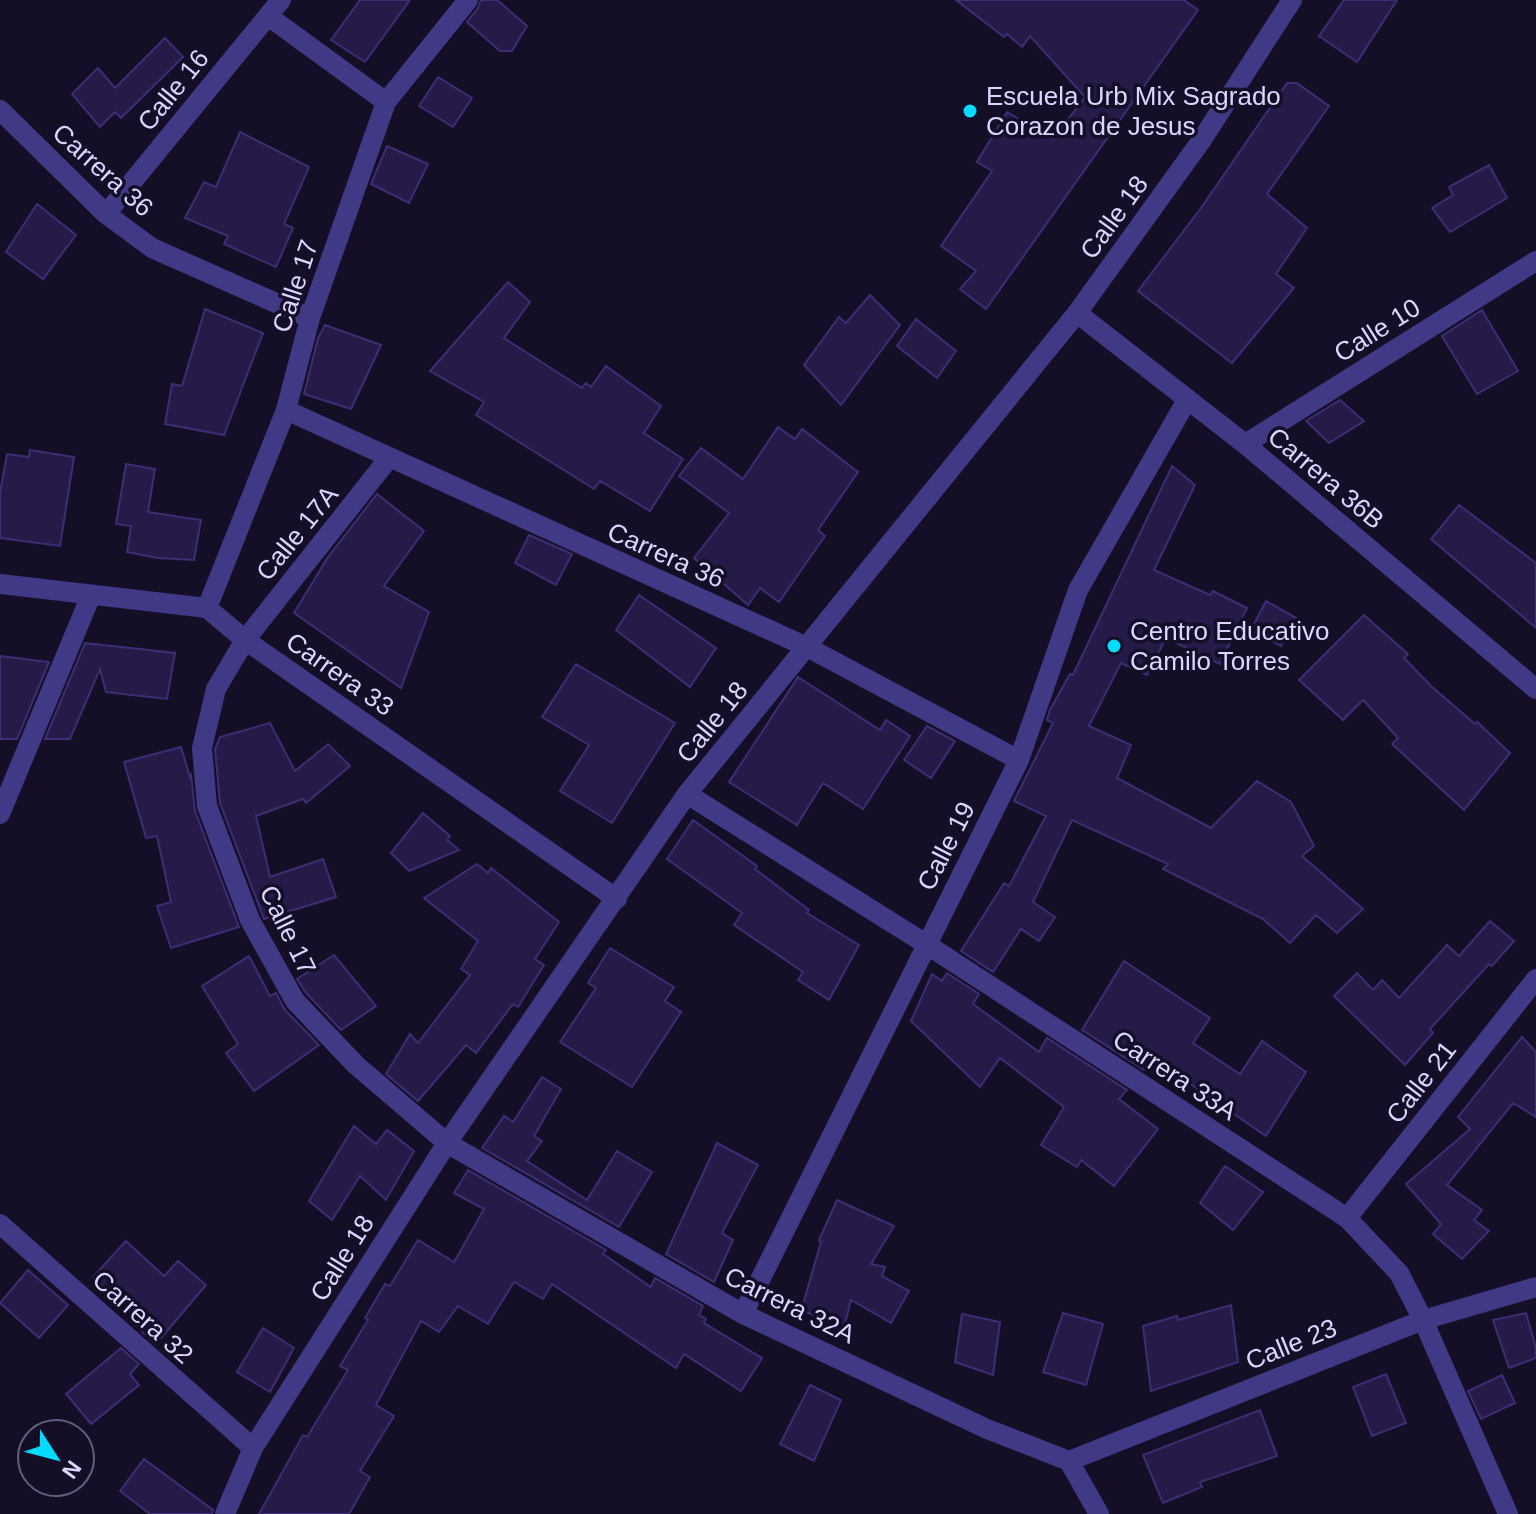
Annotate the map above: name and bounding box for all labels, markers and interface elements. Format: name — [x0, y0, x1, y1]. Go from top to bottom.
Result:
street label: Calle 16 — [131, 43, 215, 137]
place label: Escuela Urb Mix Sagrado Corazon de Jesus — [986, 81, 1281, 141]
marker: Escuela Urb Mix Sagrado Corazon de Jesus — [961, 102, 979, 120]
street label: Carrera 36 — [47, 117, 159, 223]
street label: Calle 18 — [1074, 170, 1154, 264]
street label: Calle 17 — [266, 236, 324, 336]
street label: Calle 10 — [1329, 292, 1425, 368]
street label: Carrera 36B — [1262, 421, 1390, 535]
street label: Calle 17A — [250, 479, 345, 586]
street label: Carrera 36 — [603, 516, 729, 594]
place label: Centro Educativo Camilo Torres — [1130, 616, 1329, 676]
street label: Carrera 33 — [280, 626, 400, 722]
marker: Centro Educativo Camilo Torres — [1105, 637, 1123, 655]
street label: Calle 18 — [670, 675, 754, 769]
street label: Calle 19 — [911, 797, 981, 895]
street label: Calle 17 — [254, 881, 322, 979]
street label: Carrera 33A — [1107, 1024, 1243, 1127]
street label: Calle 21 — [1380, 1035, 1462, 1129]
street label: Calle 18 — [304, 1210, 380, 1306]
street label: Carrera 32A — [720, 1260, 861, 1350]
street label: Carrera 32 — [87, 1264, 199, 1370]
street label: Calle 23 — [1241, 1312, 1341, 1376]
north arrow — [16, 1418, 96, 1498]
text: N — [57, 1456, 87, 1483]

